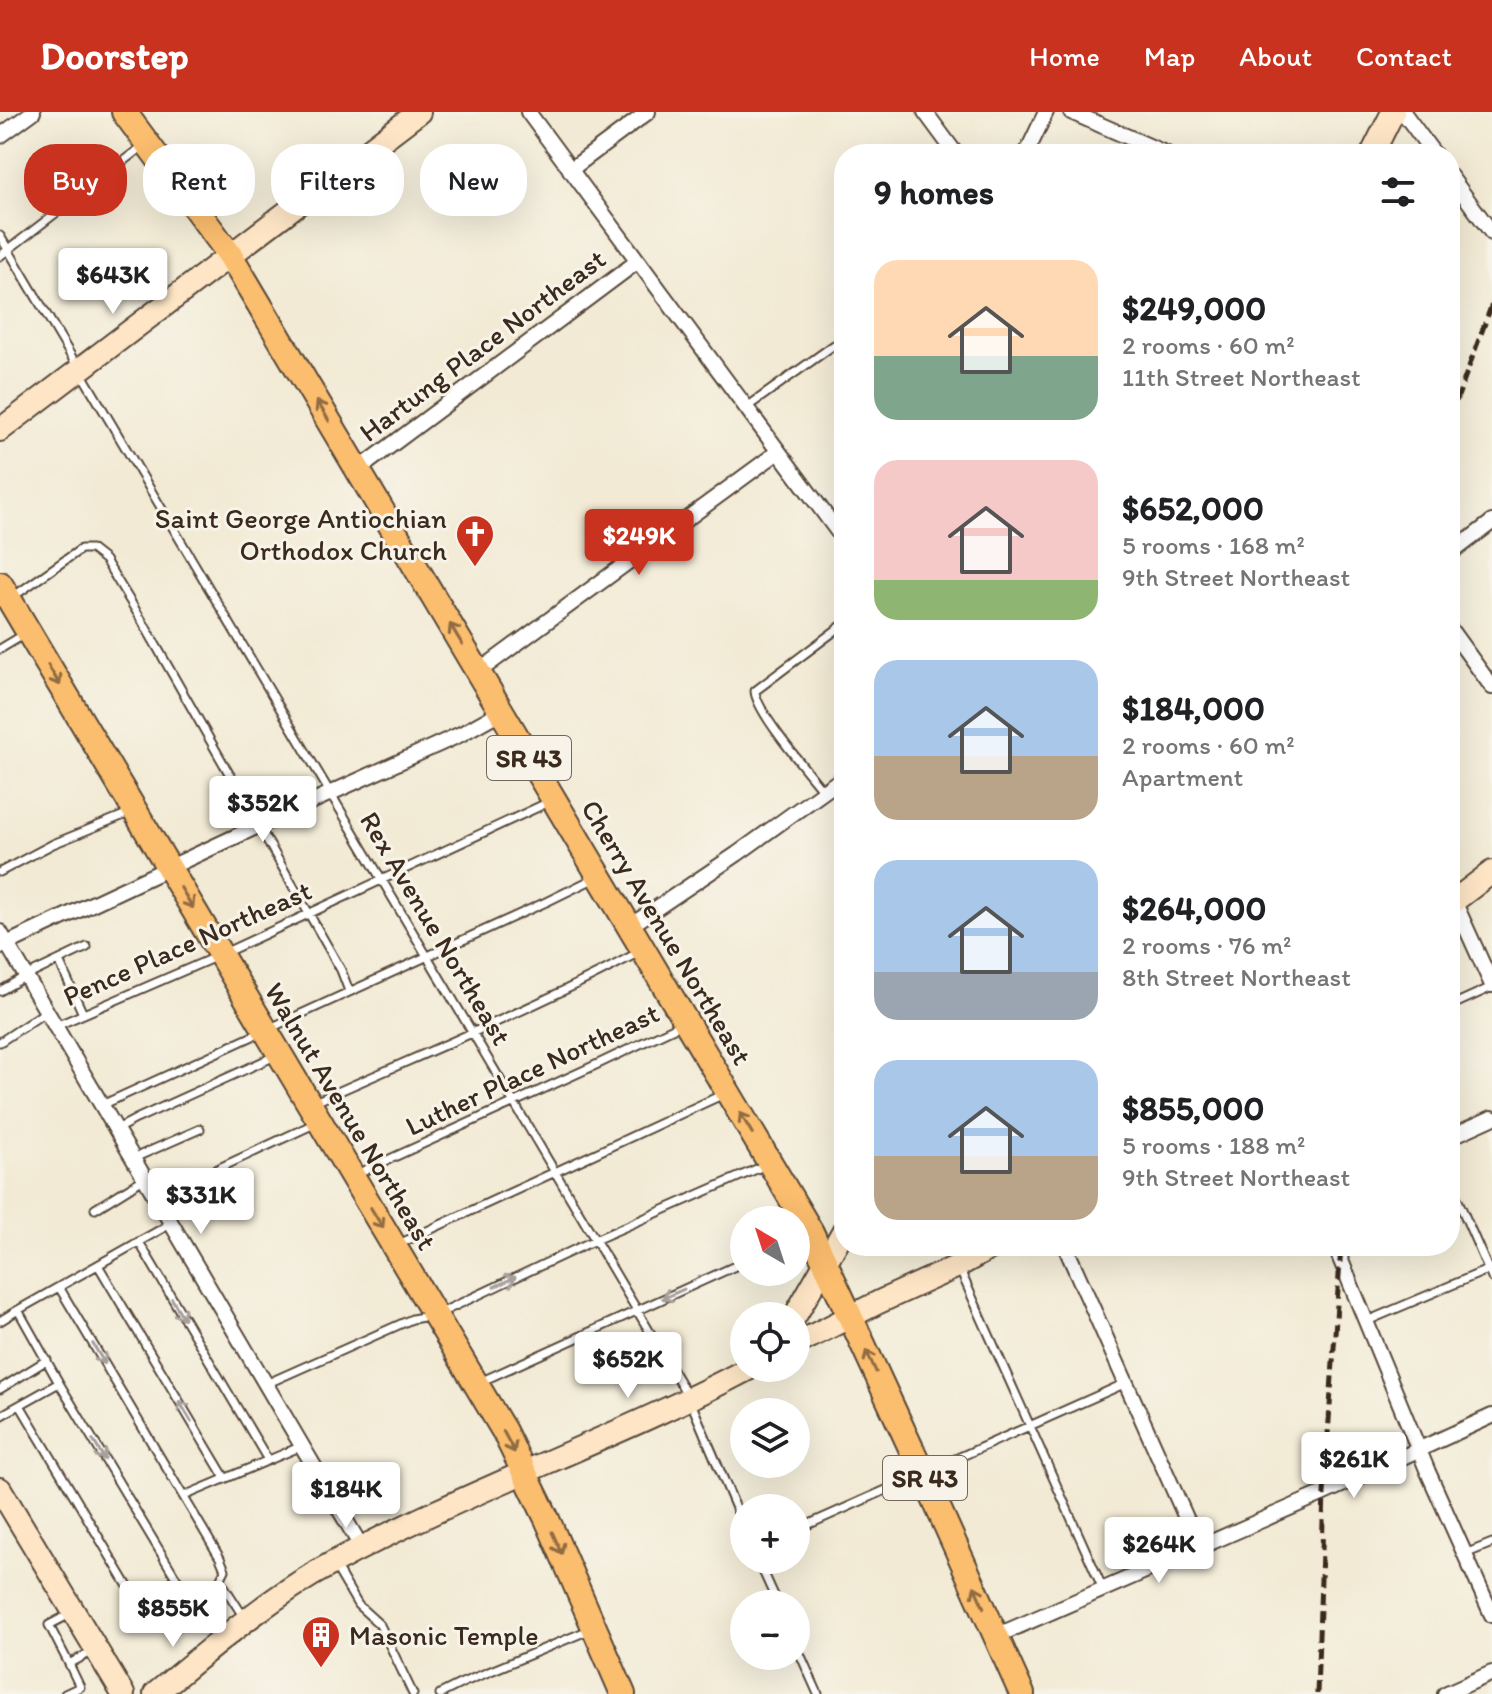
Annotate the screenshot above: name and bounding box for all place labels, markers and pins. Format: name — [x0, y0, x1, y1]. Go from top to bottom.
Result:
pin: $643K — [57, 248, 169, 316]
place label: Saint George Antiochian Orthodox Church — [155, 501, 447, 567]
pin: $249K — [583, 509, 695, 577]
church icon: Saint George Antiochian Orthodox Church — [454, 513, 496, 568]
pin: $352K — [207, 776, 319, 844]
pin: $331K — [145, 1168, 257, 1236]
pin: $652K — [572, 1332, 684, 1400]
pin: $261K — [1298, 1432, 1410, 1500]
pin: $184K — [290, 1462, 402, 1530]
pin: $264K — [1103, 1517, 1215, 1585]
pin: $855K — [117, 1581, 229, 1649]
building icon: Masonic Temple — [300, 1614, 342, 1669]
place label: Masonic Temple — [349, 1618, 539, 1652]

